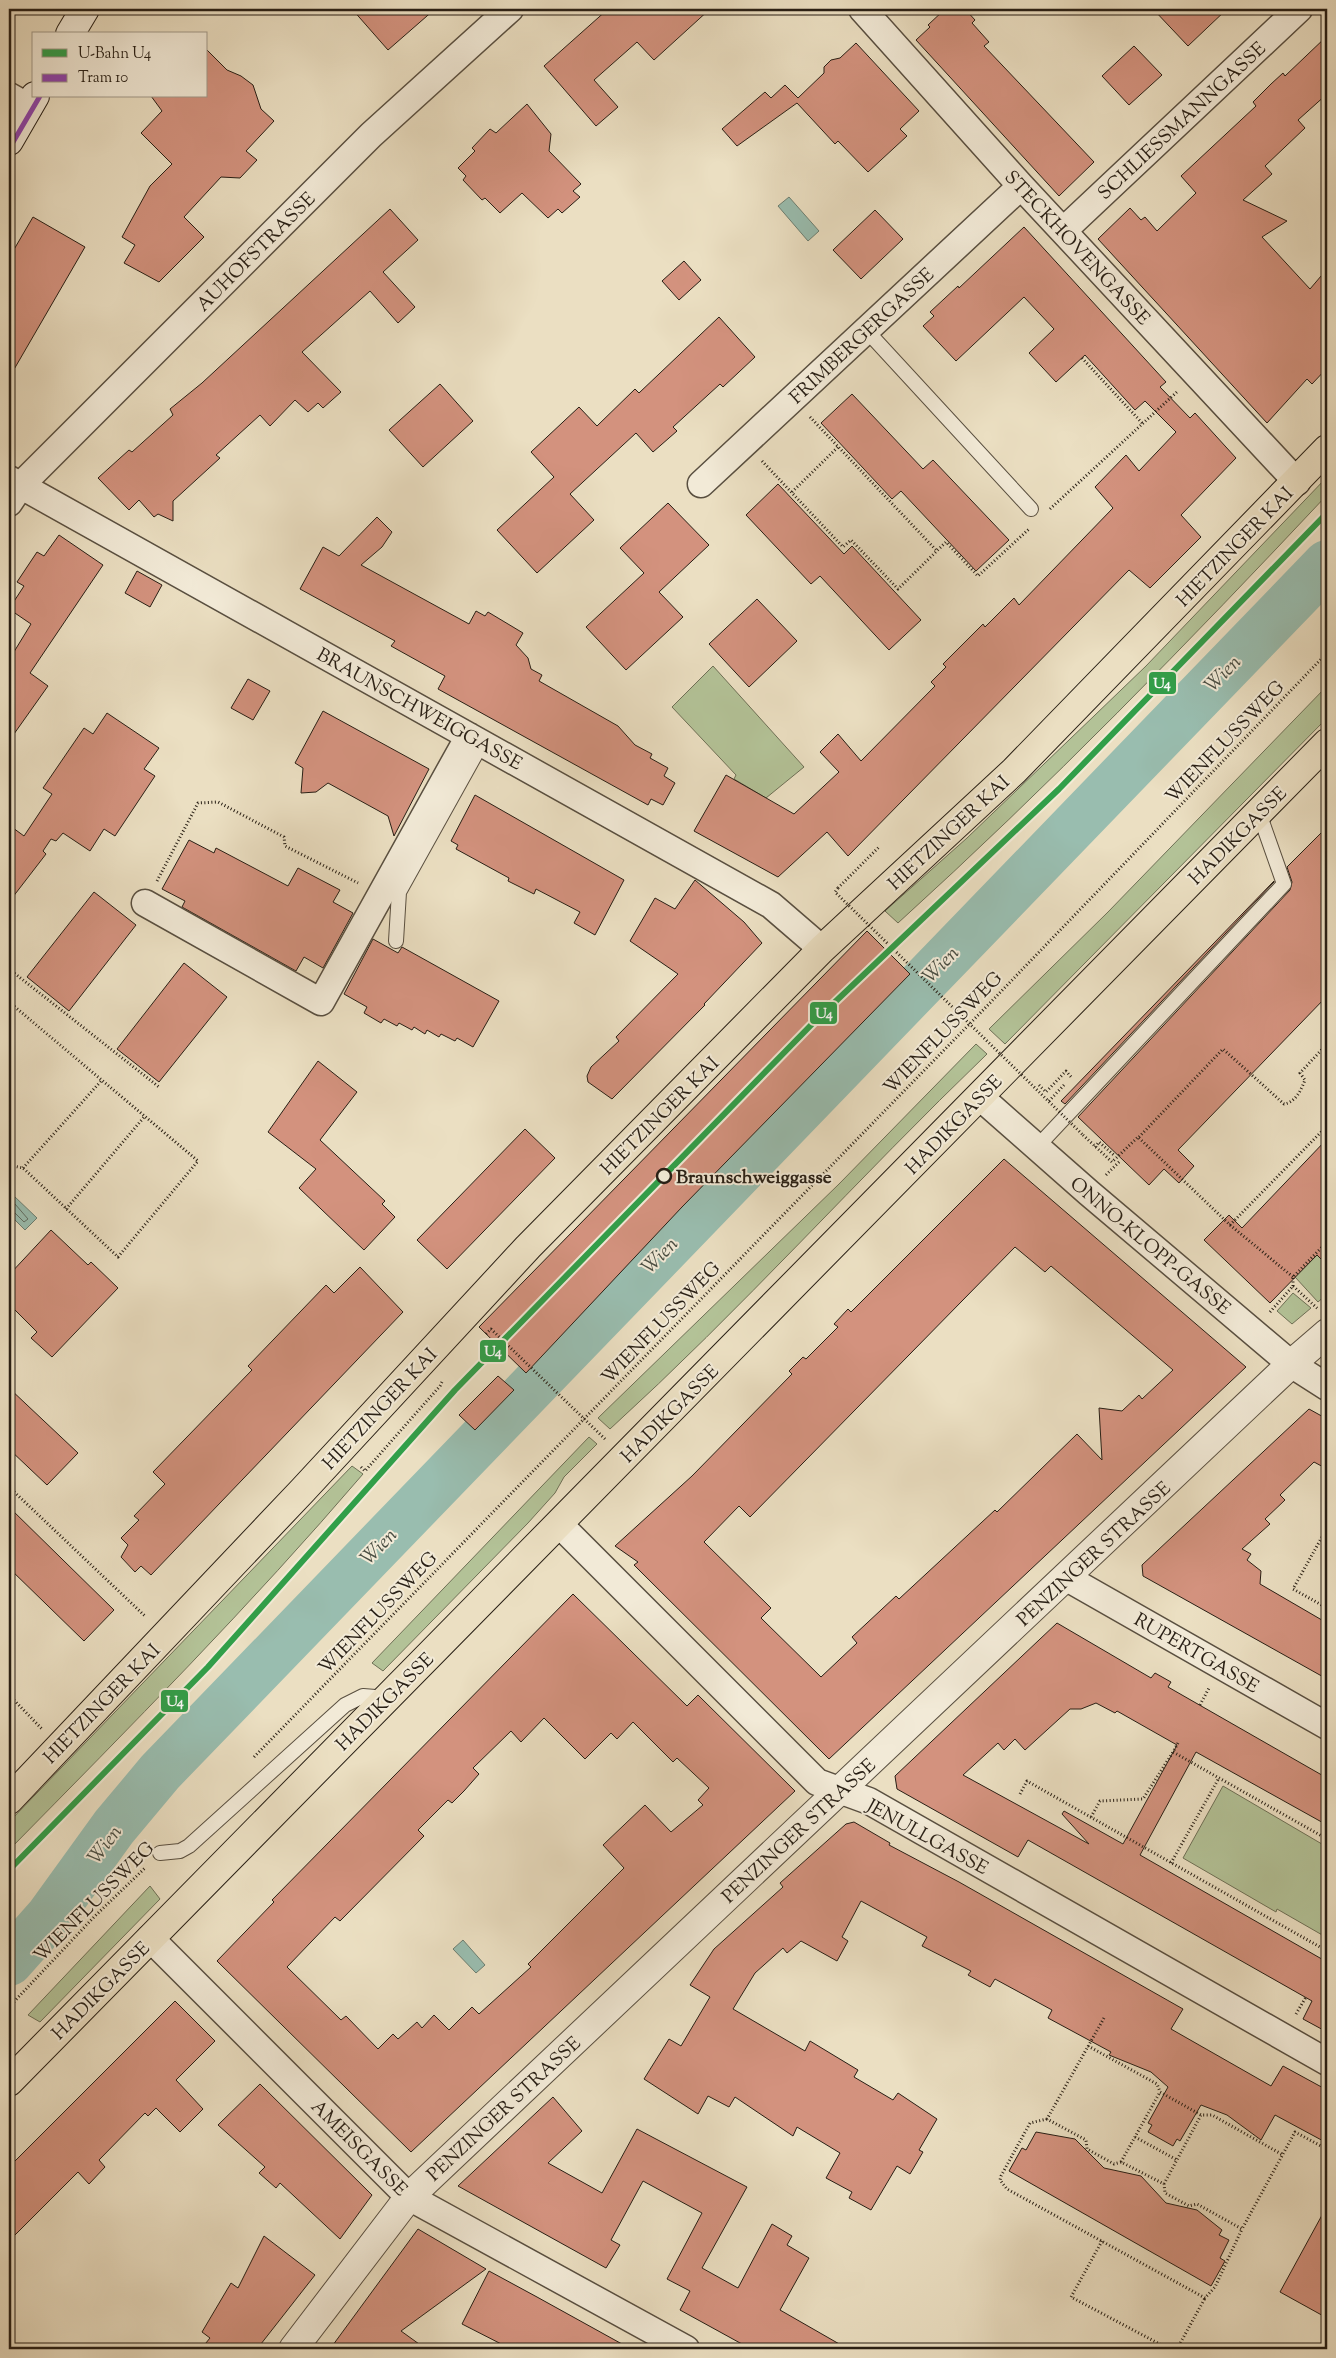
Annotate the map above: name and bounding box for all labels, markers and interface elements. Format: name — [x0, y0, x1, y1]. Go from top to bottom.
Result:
legend — [32, 32, 208, 98]
street label: SCHLIESSMANNGASSE — [1093, 36, 1273, 207]
text: U-Bahn U4 — [78, 44, 152, 65]
text: Tram 10 — [78, 68, 128, 89]
street label: STECKHOVENGASSE — [997, 165, 1156, 332]
street label: AUHOFSTRASSE — [191, 187, 323, 319]
street label: FRIMBERGERGASSE — [784, 262, 942, 411]
street label: HIETZINGER KAI — [1171, 481, 1300, 614]
street label: BRAUNSCHWEIGGASSE — [311, 642, 527, 778]
water label: Wien — [1199, 649, 1249, 700]
line badge: U4 — [1148, 671, 1177, 695]
text: U4 — [1153, 675, 1171, 695]
street label: WIENFLUSSWEG — [1160, 675, 1292, 810]
street label: HIETZINGER KAI — [883, 770, 1017, 898]
street label: HADIKGASSE — [1183, 781, 1294, 892]
water label: Wien — [917, 940, 967, 991]
street label: WIENFLUSSWEG — [878, 966, 1010, 1101]
line badge: U4 — [809, 1001, 838, 1025]
text: U4 — [815, 1005, 833, 1025]
street label: HIETZINGER KAI — [595, 1051, 726, 1182]
street label: HADIKGASSE — [900, 1069, 1010, 1182]
place label: Braunschweiggasse — [676, 1165, 832, 1192]
marker: Braunschweiggasse — [656, 1168, 672, 1184]
street label: ONNO-KLOPP-GASSE — [1063, 1172, 1236, 1323]
water label: Wien — [636, 1231, 686, 1282]
street label: WIENFLUSSWEG — [596, 1256, 728, 1391]
line badge: U4 — [479, 1339, 507, 1363]
street label: HIETZINGER KAI — [317, 1343, 445, 1477]
text: U4 — [484, 1343, 502, 1363]
street label: HADIKGASSE — [615, 1359, 726, 1470]
street label: PENZINGER STRASSE — [1012, 1476, 1178, 1633]
water label: Wien — [355, 1522, 405, 1573]
street label: WIENFLUSSWEG — [313, 1546, 445, 1681]
street label: RUPERTGASSE — [1128, 1607, 1264, 1701]
street label: HIETZINGER KAI — [38, 1638, 167, 1771]
street label: HADIKGASSE — [330, 1647, 441, 1758]
line badge: U4 — [160, 1689, 189, 1713]
text: U4 — [166, 1693, 184, 1713]
street label: PENZINGER STRASSE — [717, 1753, 883, 1910]
street label: JENULLGASSE — [860, 1793, 993, 1883]
water label: Wien — [82, 1819, 131, 1871]
street label: WIENFLUSSWEG — [28, 1836, 161, 1969]
street label: HADIKGASSE — [46, 1936, 157, 2047]
street label: PENZINGER STRASSE — [422, 2031, 588, 2188]
street label: AMEISGASSE — [304, 2094, 413, 2203]

